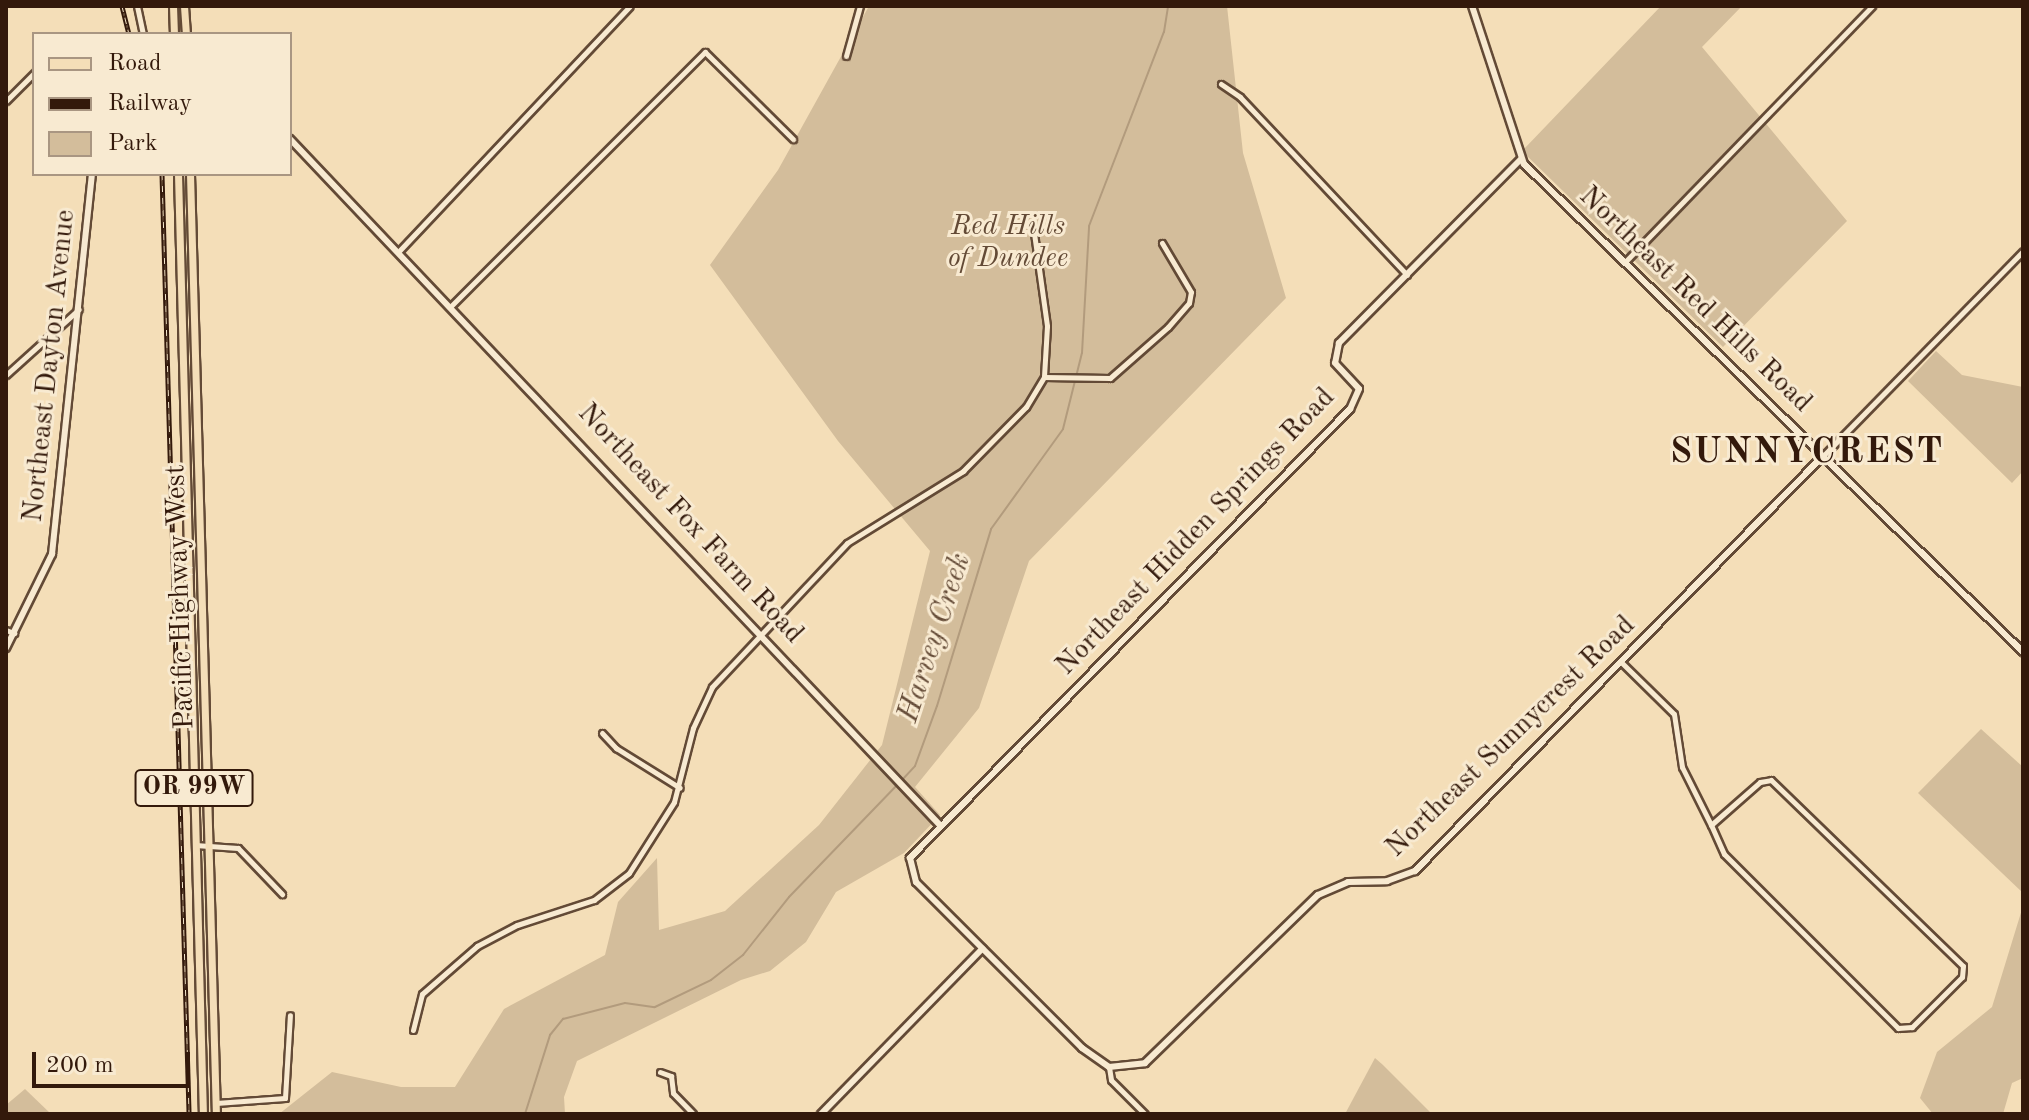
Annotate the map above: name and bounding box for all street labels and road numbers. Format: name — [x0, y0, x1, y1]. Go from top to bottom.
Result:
street label: Northeast Red Hills Road — [1571, 180, 1819, 420]
street label: Northeast Dayton Avenue — [17, 208, 83, 524]
street label: Northeast Hidden Springs Road — [1050, 381, 1342, 683]
street label: Northeast Fox Farm Road — [570, 397, 810, 651]
street label: Pacific Highway West — [160, 464, 202, 730]
street label: Northeast Sunnycrest Road — [1379, 609, 1643, 865]
road number: OR 99W — [134, 766, 254, 810]

